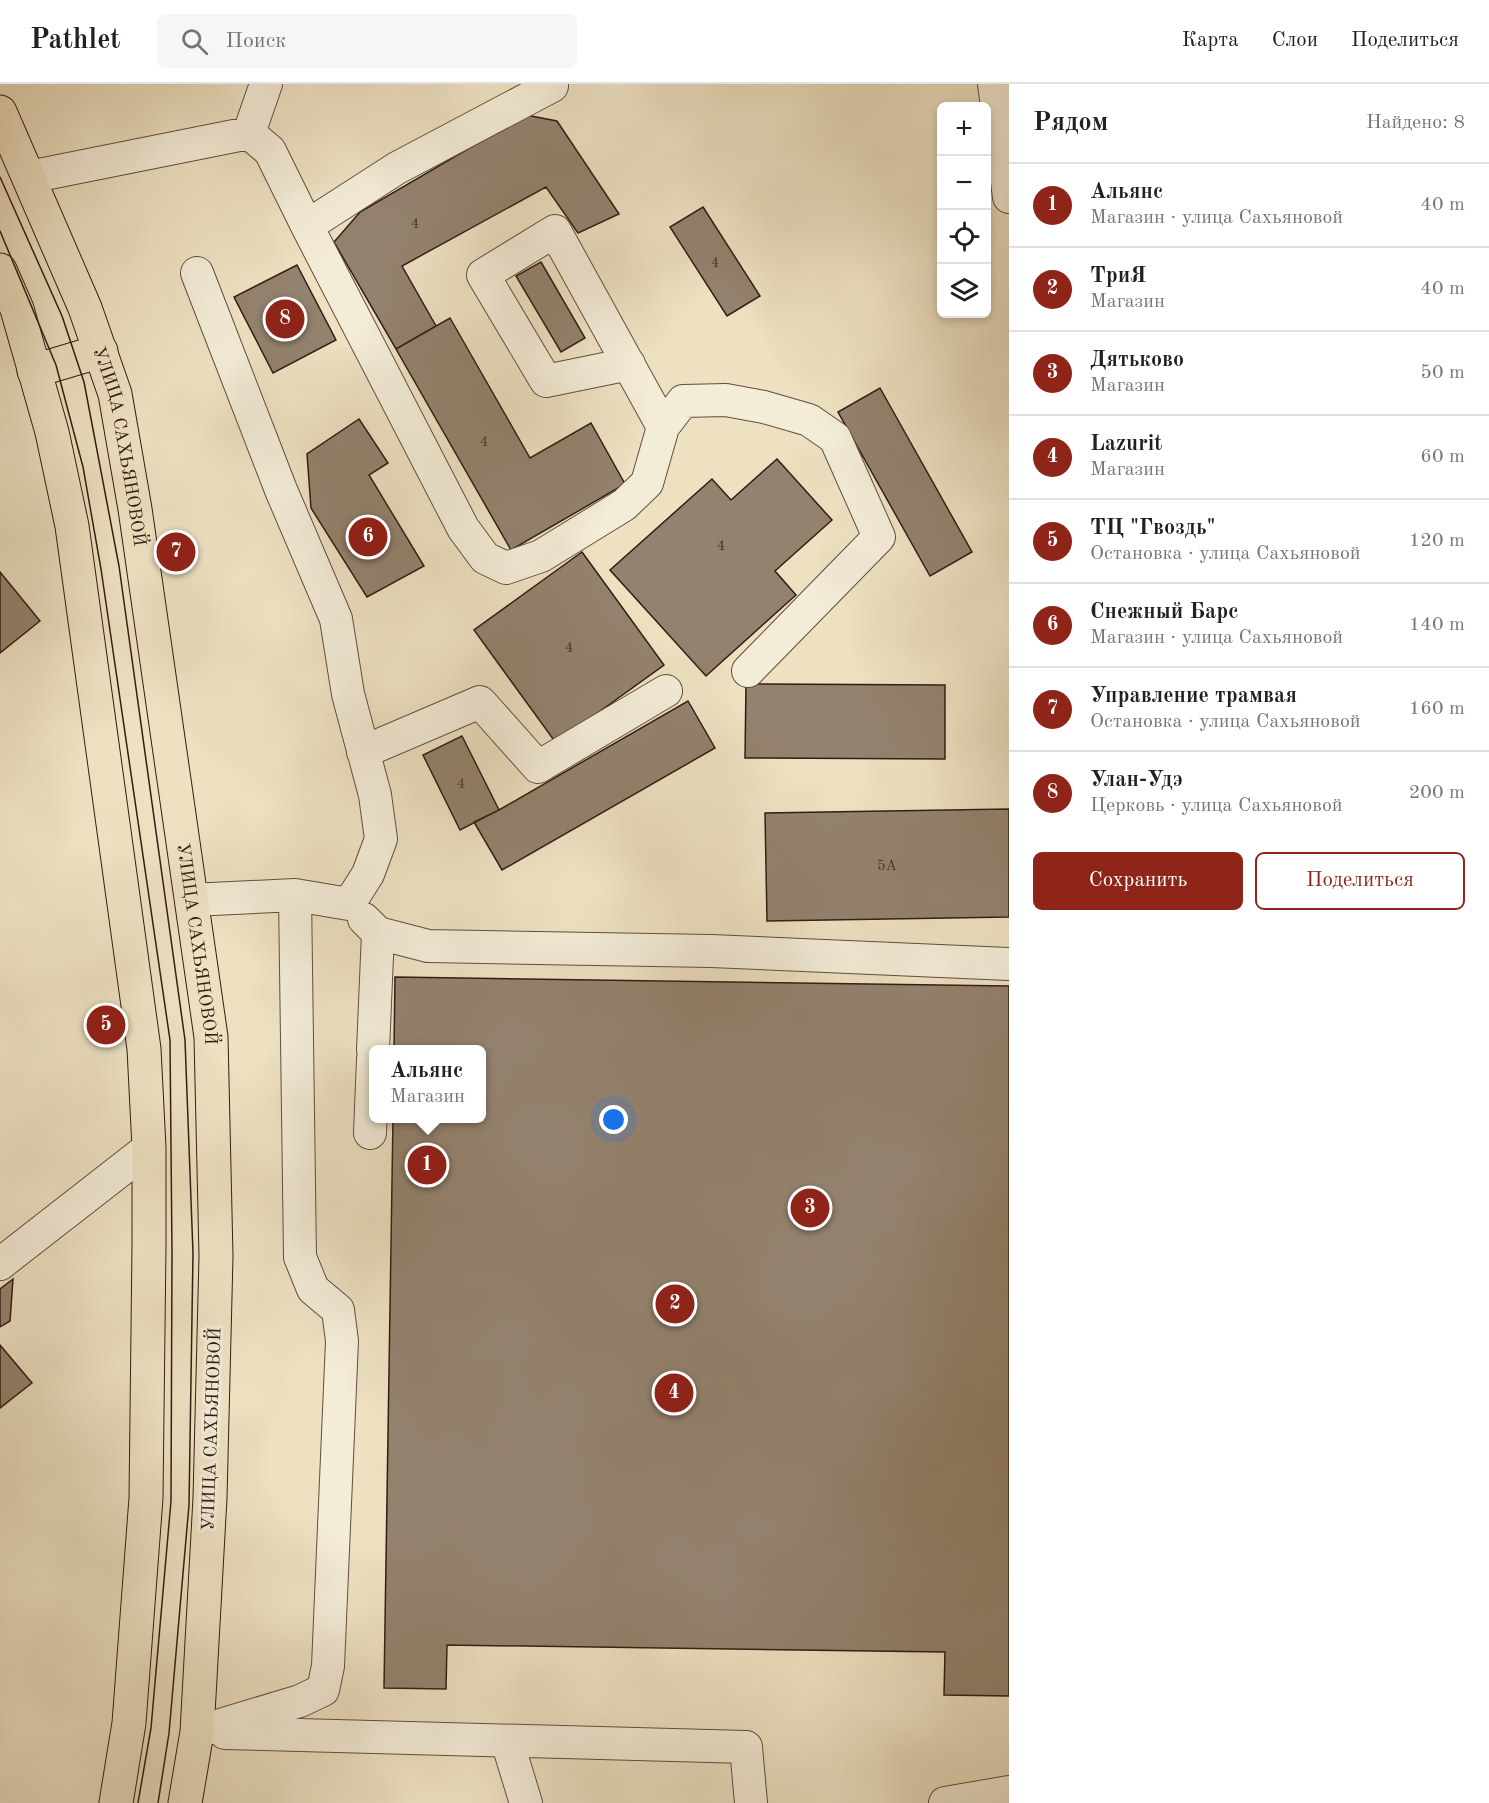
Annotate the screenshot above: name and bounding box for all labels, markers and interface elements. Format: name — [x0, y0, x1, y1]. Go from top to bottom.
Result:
search box — [157, 14, 577, 68]
icon: search — [178, 25, 211, 58]
text: Pathlet — [30, 27, 121, 55]
text: Поиск — [226, 30, 286, 52]
text: Карта — [1182, 30, 1239, 51]
text: Слои — [1272, 30, 1318, 51]
text: Поделиться — [1351, 30, 1459, 51]
map controls — [937, 102, 991, 318]
button: + — [937, 102, 991, 156]
text: Рядом — [1033, 110, 1108, 136]
text: Найдено: 8 — [1366, 113, 1465, 133]
button: − — [937, 156, 991, 210]
text: Альянс — [1090, 181, 1163, 203]
text: 1 — [1047, 195, 1058, 215]
text: 40 m — [1420, 195, 1465, 215]
text: Магазин · улица Сахьяновой — [1090, 208, 1343, 228]
button: locate — [937, 210, 991, 264]
house number: 4 — [411, 217, 419, 232]
house number: 4 — [711, 256, 719, 271]
button: layers — [937, 264, 991, 318]
text: ТриЯ — [1090, 265, 1146, 287]
text: 2 — [1047, 279, 1058, 299]
text: 40 m — [1420, 279, 1465, 299]
text: Магазин — [1090, 292, 1165, 312]
pin: 8 — [266, 296, 304, 342]
street label: УЛИЦА САХЬЯНОВОЙ — [89, 345, 152, 548]
text: Дятьково — [1090, 349, 1184, 371]
text: 3 — [1047, 363, 1058, 383]
text: 50 m — [1420, 363, 1465, 383]
text: Магазин — [1090, 376, 1165, 396]
text: Lazurit — [1090, 433, 1162, 455]
house number: 4 — [480, 435, 488, 450]
text: 4 — [1047, 447, 1058, 467]
text: 60 m — [1420, 447, 1465, 467]
text: Магазин — [1090, 460, 1165, 480]
pin: 6 — [348, 514, 388, 560]
text: ТЦ "Гвоздь" — [1090, 517, 1215, 539]
pin: 7 — [156, 530, 195, 574]
text: 5 — [1047, 531, 1058, 551]
text: 120 m — [1409, 531, 1465, 551]
house number: 4 — [717, 539, 725, 554]
text: Остановка · улица Сахьяновой — [1090, 544, 1361, 564]
text: Снежный Барс — [1090, 601, 1238, 623]
text: 6 — [1047, 615, 1058, 635]
text: 140 m — [1409, 615, 1465, 635]
text: Магазин · улица Сахьяновой — [1090, 628, 1343, 648]
house number: 4 — [565, 641, 573, 656]
text: Управление трамвая — [1090, 685, 1297, 707]
text: 7 — [1047, 699, 1058, 719]
text: 160 m — [1409, 699, 1465, 719]
text: Остановка · улица Сахьяновой — [1090, 712, 1361, 732]
text: Улан-Удэ — [1090, 769, 1183, 791]
house number: 4 — [457, 777, 465, 792]
text: 8 — [1047, 783, 1058, 803]
text: 200 m — [1409, 783, 1465, 803]
text: Церковь · улица Сахьяновой — [1090, 796, 1343, 816]
street label: УЛИЦА САХЬЯНОВОЙ — [173, 842, 223, 1045]
button: Сохранить — [1033, 852, 1243, 910]
button: Поделиться — [1255, 852, 1465, 910]
house number: 5А — [877, 859, 898, 874]
pin: 5 — [86, 1002, 126, 1048]
popup — [369, 1045, 486, 1123]
text: Альянс — [390, 1060, 463, 1082]
text: Магазин — [390, 1087, 465, 1107]
your location — [599, 1105, 628, 1134]
pin: 1 — [408, 1142, 446, 1188]
pin: 3 — [790, 1186, 830, 1230]
pin: 2 — [656, 1282, 694, 1326]
street label: УЛИЦА САХЬЯНОВОЙ — [195, 1327, 225, 1531]
pin: 4 — [654, 1370, 694, 1416]

